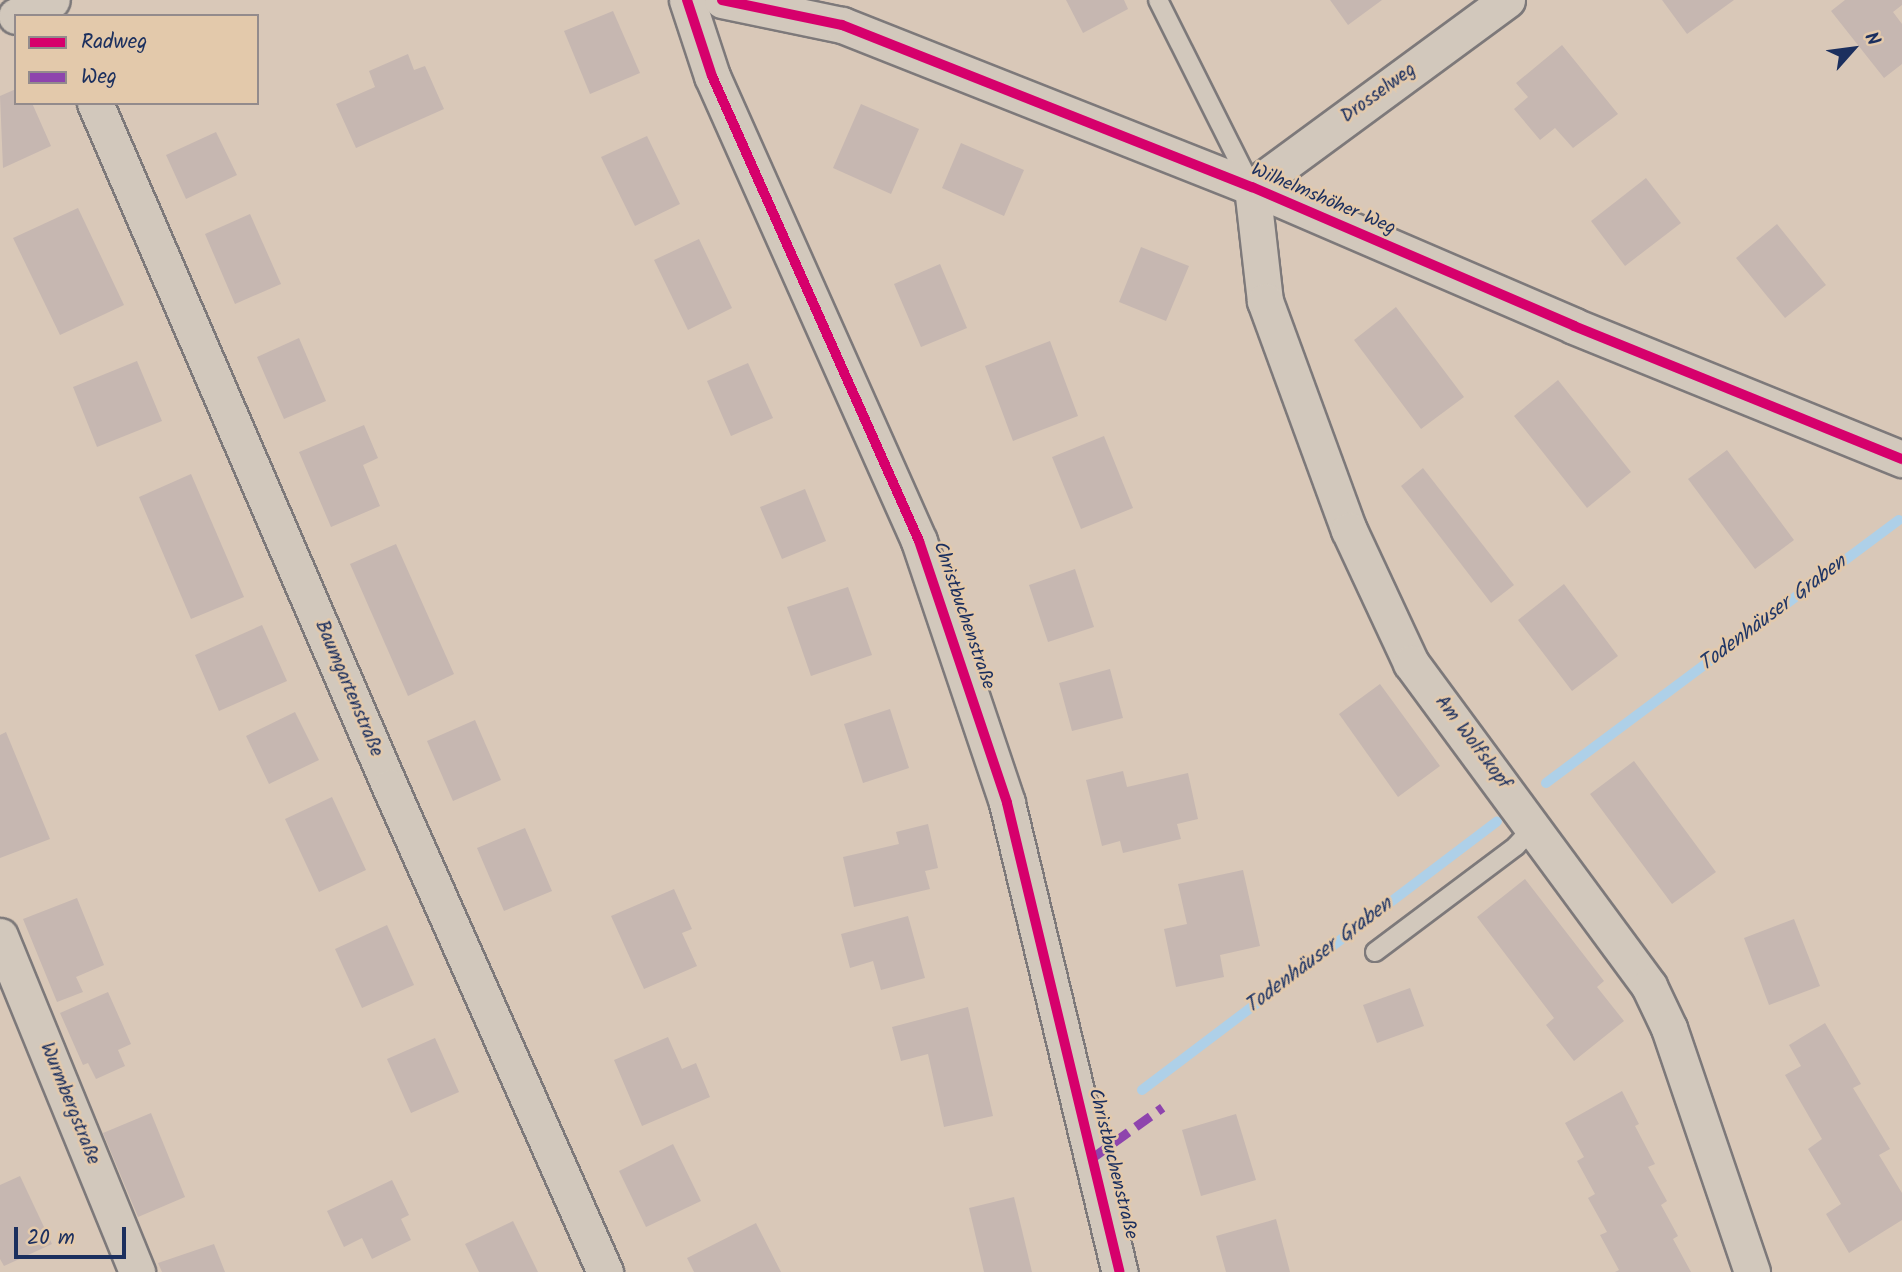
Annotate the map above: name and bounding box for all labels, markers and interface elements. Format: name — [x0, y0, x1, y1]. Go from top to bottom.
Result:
legend — [14, 14, 259, 105]
north arrow — [1818, 14, 1888, 84]
text: Radweg — [81, 26, 147, 59]
text: N — [1855, 27, 1888, 51]
street label: Drosselweg — [1337, 59, 1421, 129]
text: Weg — [81, 61, 117, 94]
street label: Wilhelmshöher Weg — [1247, 159, 1399, 241]
street label: Christbuchenstraße — [927, 539, 999, 693]
water label: Todenhäuser Graben — [1694, 550, 1852, 678]
street label: Baumgartenstraße — [309, 617, 387, 761]
street label: Am Wolfskopf — [1429, 692, 1515, 794]
water label: Todenhäuser Graben — [1240, 892, 1398, 1020]
street label: Wurmbergstraße — [34, 1040, 104, 1168]
street label: Christbuchenstraße — [1082, 1086, 1142, 1242]
scale bar — [18, 1212, 130, 1256]
text: 20 m — [27, 1222, 75, 1255]

